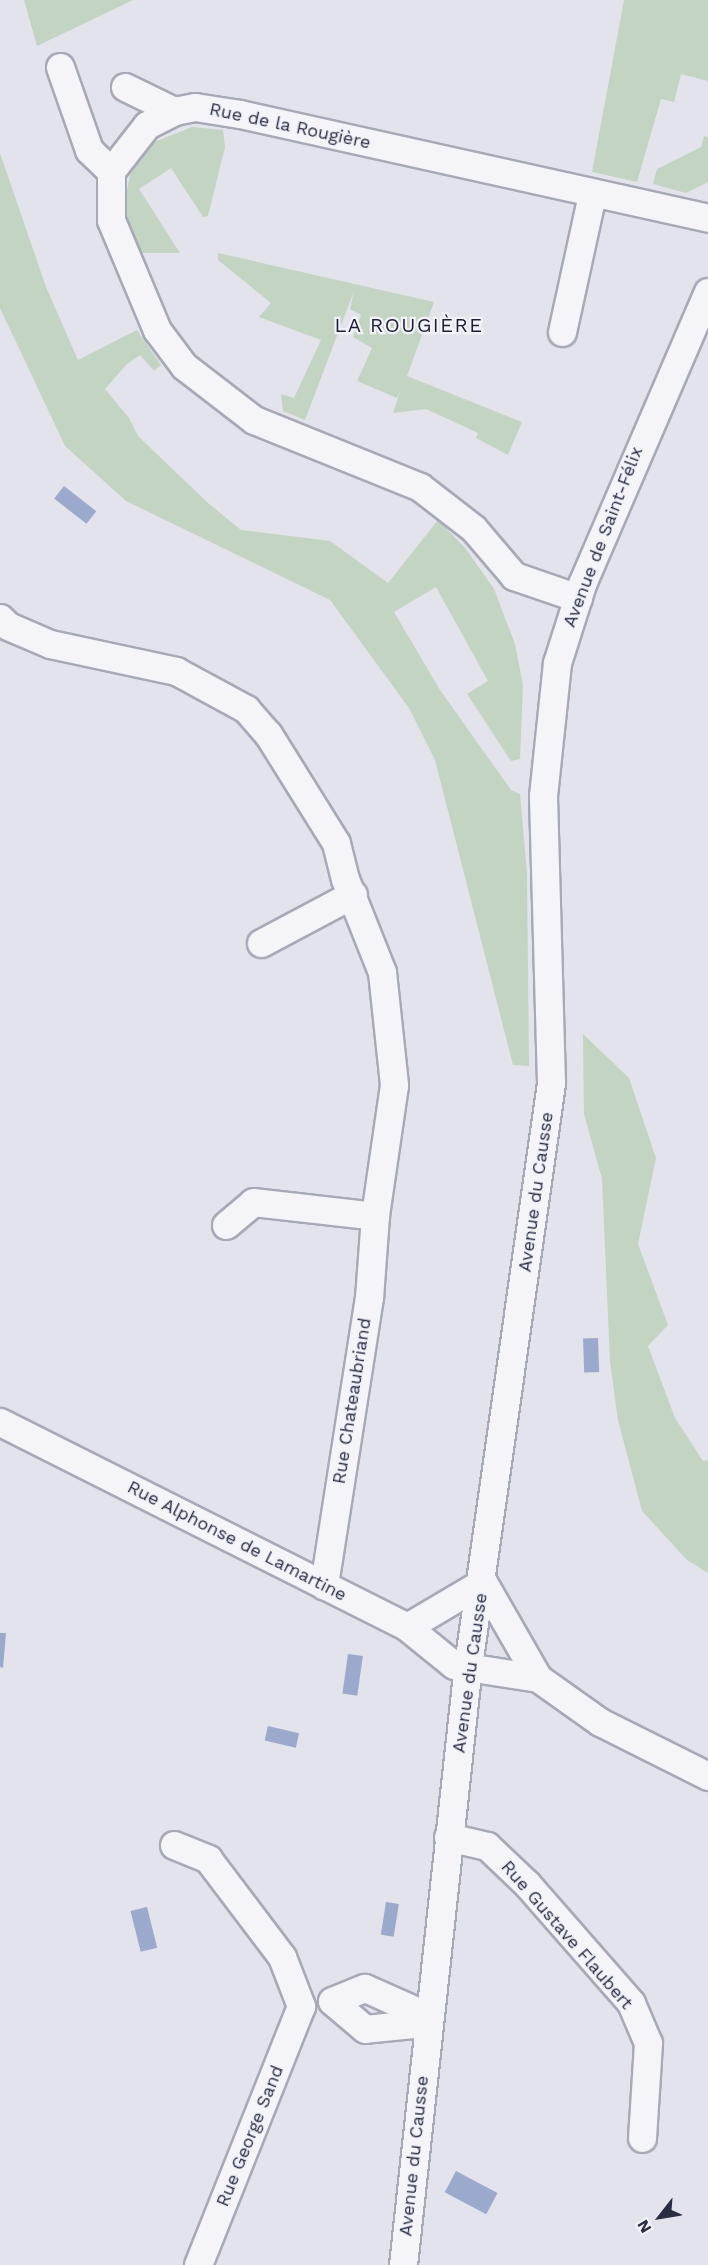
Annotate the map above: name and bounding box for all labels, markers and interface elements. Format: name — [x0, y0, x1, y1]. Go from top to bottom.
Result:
street label: Rue de la Rougière — [207, 98, 373, 154]
district label: LA ROUGIÈRE — [334, 313, 484, 337]
street label: Avenue de Saint-Félix — [559, 444, 647, 630]
street label: Avenue du Causse — [514, 1111, 558, 1273]
street label: Rue Chateaubriand — [328, 1316, 376, 1486]
street label: Rue Alphonse de Lamartine — [123, 1476, 351, 1606]
street label: Avenue du Causse — [448, 1592, 492, 1754]
street label: Rue Gustave Flaubert — [496, 1856, 638, 2014]
street label: Rue George Sand — [212, 2062, 288, 2210]
street label: Avenue du Causse — [395, 2075, 433, 2237]
north arrow — [630, 2187, 690, 2247]
text: N — [633, 2217, 655, 2237]

